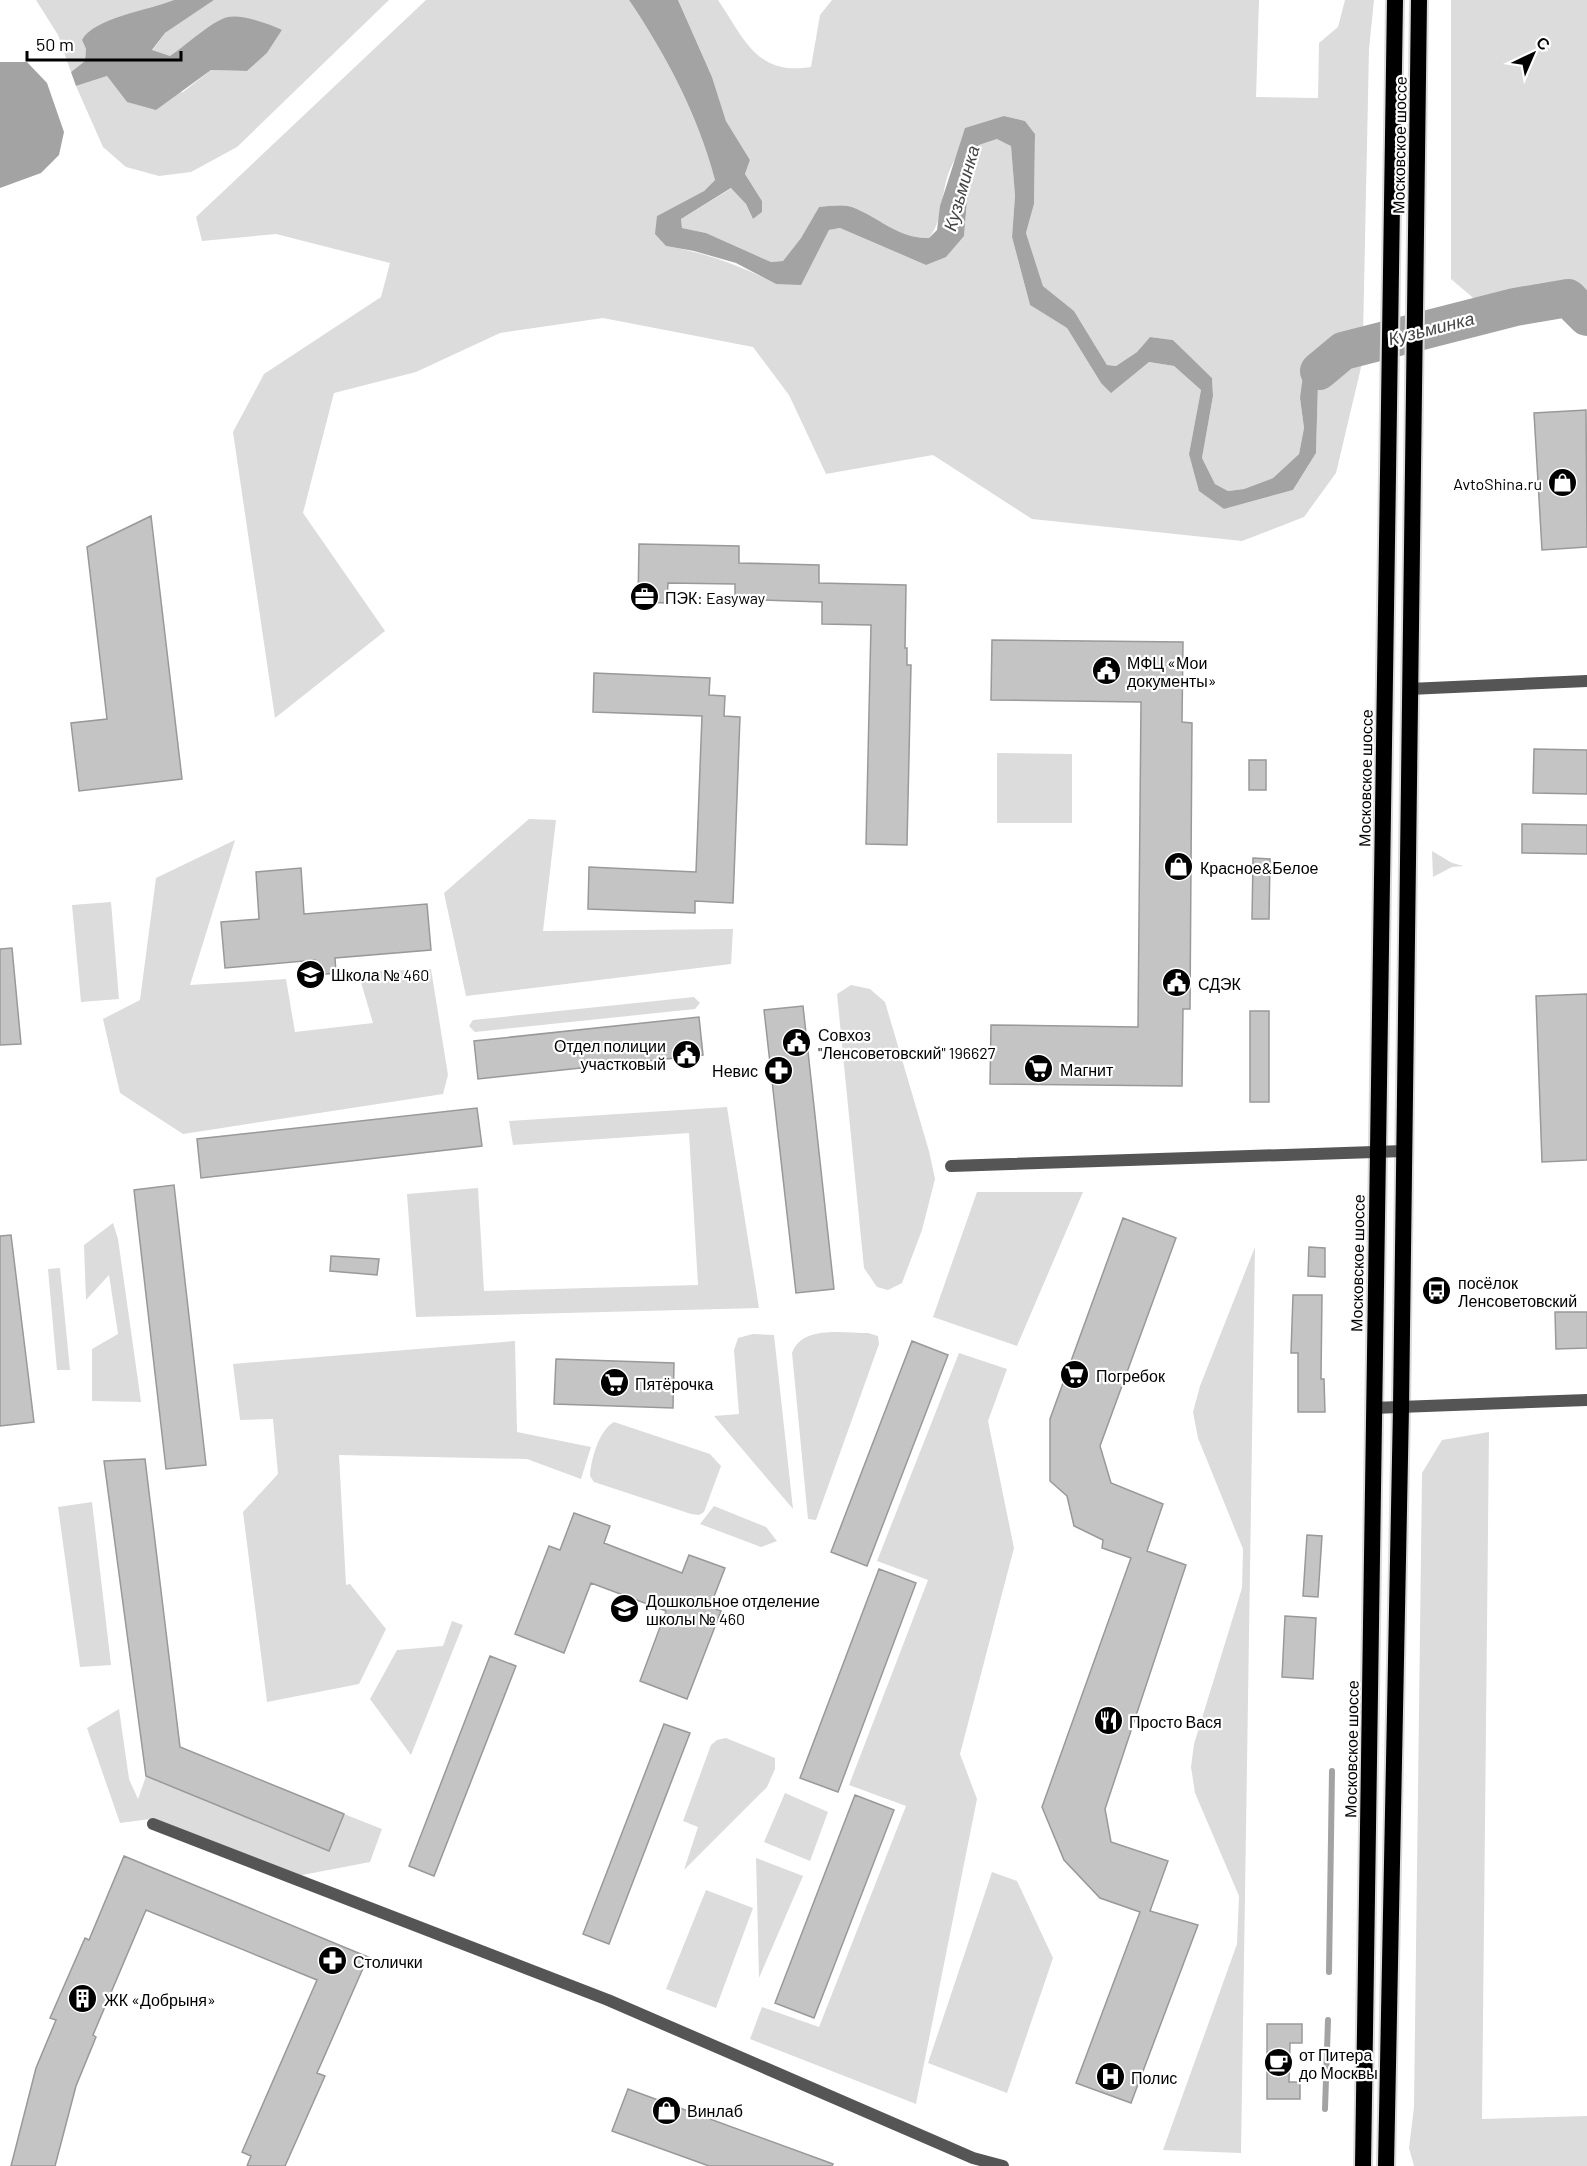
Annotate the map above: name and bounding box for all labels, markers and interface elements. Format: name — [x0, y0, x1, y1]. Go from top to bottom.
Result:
scale bar — [27, 24, 182, 62]
north arrow — [1503, 24, 1563, 84]
text: С — [1533, 32, 1555, 54]
text: 50 m — [36, 33, 74, 55]
street label: Московское шоссе — [1388, 76, 1410, 214]
water label: Кузьминка — [938, 143, 984, 233]
water label: Кузьминка — [1386, 307, 1476, 349]
shop icon: AvtoShina.ru — [1547, 467, 1579, 499]
place label: AvtoShina.ru — [1453, 474, 1542, 493]
office icon: ПЭК: Easyway — [628, 581, 660, 613]
place label: ПЭК: Easyway — [665, 588, 766, 607]
place label: МФЦ «Мои документы» — [1127, 653, 1216, 690]
public building icon: МФЦ «Мои документы» — [1090, 655, 1122, 687]
street label: Московское шоссе — [1354, 709, 1376, 847]
shop icon: Красное&Белое — [1163, 851, 1195, 883]
place label: Красное&Белое — [1200, 858, 1319, 877]
school or university icon: Школа № 460 — [294, 958, 326, 990]
place label: Школа № 460 — [331, 965, 429, 984]
public building icon: СДЭК — [1161, 967, 1193, 999]
place label: СДЭК — [1198, 974, 1242, 993]
place label: Совхоз "Ленсоветовский" 196627 — [818, 1025, 996, 1062]
public building icon: Совхоз "Ленсоветовский" 196627 — [781, 1027, 813, 1059]
place label: Отдел полиции участковый — [554, 1036, 666, 1073]
public building icon: Отдел полиции участковый — [671, 1038, 703, 1070]
supermarket icon: Магнит — [1023, 1053, 1055, 1085]
pharmacy icon: Невис — [763, 1054, 795, 1086]
place label: Магнит — [1060, 1060, 1114, 1079]
place label: Невис — [712, 1061, 758, 1080]
street label: Московское шоссе — [1346, 1194, 1368, 1332]
place label: посёлок Ленсоветовский — [1458, 1273, 1577, 1310]
bus stop icon: посёлок Ленсоветовский — [1421, 1275, 1453, 1307]
supermarket icon: Погребок — [1059, 1359, 1091, 1391]
place label: Погребок — [1096, 1366, 1166, 1385]
supermarket icon: Пятёрочка — [598, 1367, 630, 1399]
place label: Пятёрочка — [635, 1374, 714, 1393]
place label: Дошкольное отделение школы № 460 — [646, 1591, 820, 1628]
school or university icon: Дошкольное отделение школы № 460 — [609, 1593, 641, 1625]
street label: Московское шоссе — [1340, 1680, 1362, 1818]
restaurant icon: Просто Вася — [1092, 1705, 1124, 1737]
place label: Просто Вася — [1129, 1712, 1222, 1731]
pharmacy icon: Столички — [316, 1945, 348, 1977]
place label: Столички — [353, 1952, 423, 1971]
building icon: ЖК «Добрыня» — [67, 1983, 99, 2015]
place label: ЖК «Добрыня» — [104, 1990, 216, 2009]
place label: от Питера до Москвы — [1299, 2045, 1378, 2082]
cafe icon: от Питера до Москвы — [1262, 2047, 1294, 2079]
hospital icon: Полис — [1094, 2061, 1126, 2093]
place label: Полис — [1131, 2068, 1177, 2087]
shop icon: Винлаб — [650, 2094, 682, 2126]
place label: Винлаб — [687, 2101, 743, 2120]

